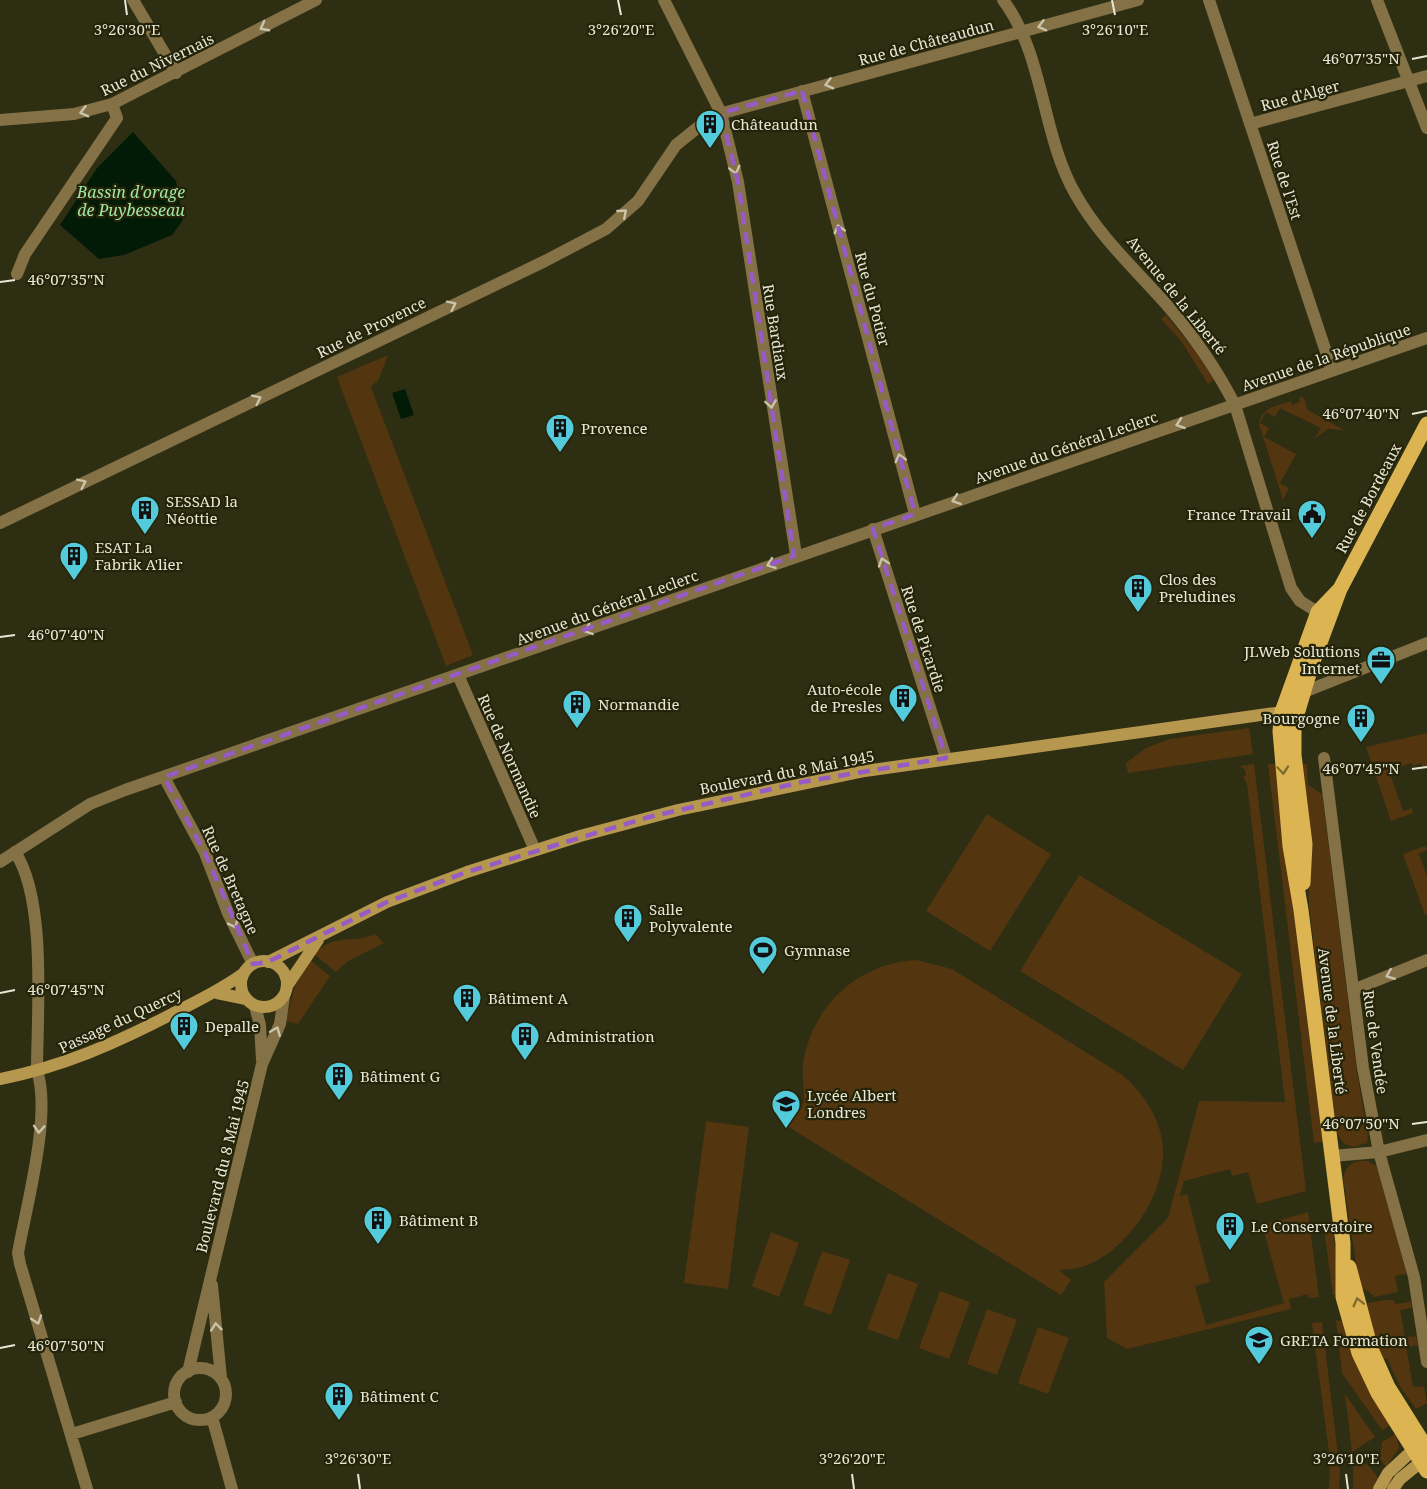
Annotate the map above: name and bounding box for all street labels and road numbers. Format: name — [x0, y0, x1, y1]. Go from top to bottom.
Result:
street label: Rue de Châteaudun — [856, 14, 996, 70]
street label: Rue du Nivernais — [97, 28, 217, 100]
street label: Rue d'Alger — [1258, 75, 1342, 115]
street label: Rue de l'Est — [1263, 138, 1307, 222]
street label: Avenue de la Liberté — [1123, 231, 1231, 359]
street label: Rue du Potier — [851, 250, 895, 348]
street label: Rue Bardiaux — [759, 282, 794, 382]
street label: Rue de Provence — [313, 292, 429, 362]
street label: Avenue de la République — [1239, 319, 1413, 395]
street label: Avenue du Général Leclerc — [972, 406, 1160, 488]
street label: Rue de Bordeaux — [1331, 439, 1406, 556]
street label: Avenue du Général Leclerc — [513, 565, 701, 649]
street label: Rue de Picardie — [897, 583, 951, 695]
street label: Rue de Normandie — [474, 691, 546, 821]
street label: Boulevard du 8 Mai 1945 — [698, 745, 876, 799]
street label: Rue de Bretagne — [198, 823, 264, 937]
street label: Avenue de la Liberté — [1314, 947, 1352, 1095]
street label: Passage du Quercy — [55, 982, 185, 1057]
street label: Rue de Vendée — [1359, 989, 1393, 1095]
street label: Boulevard du 8 Mai 1945 — [191, 1077, 253, 1255]

